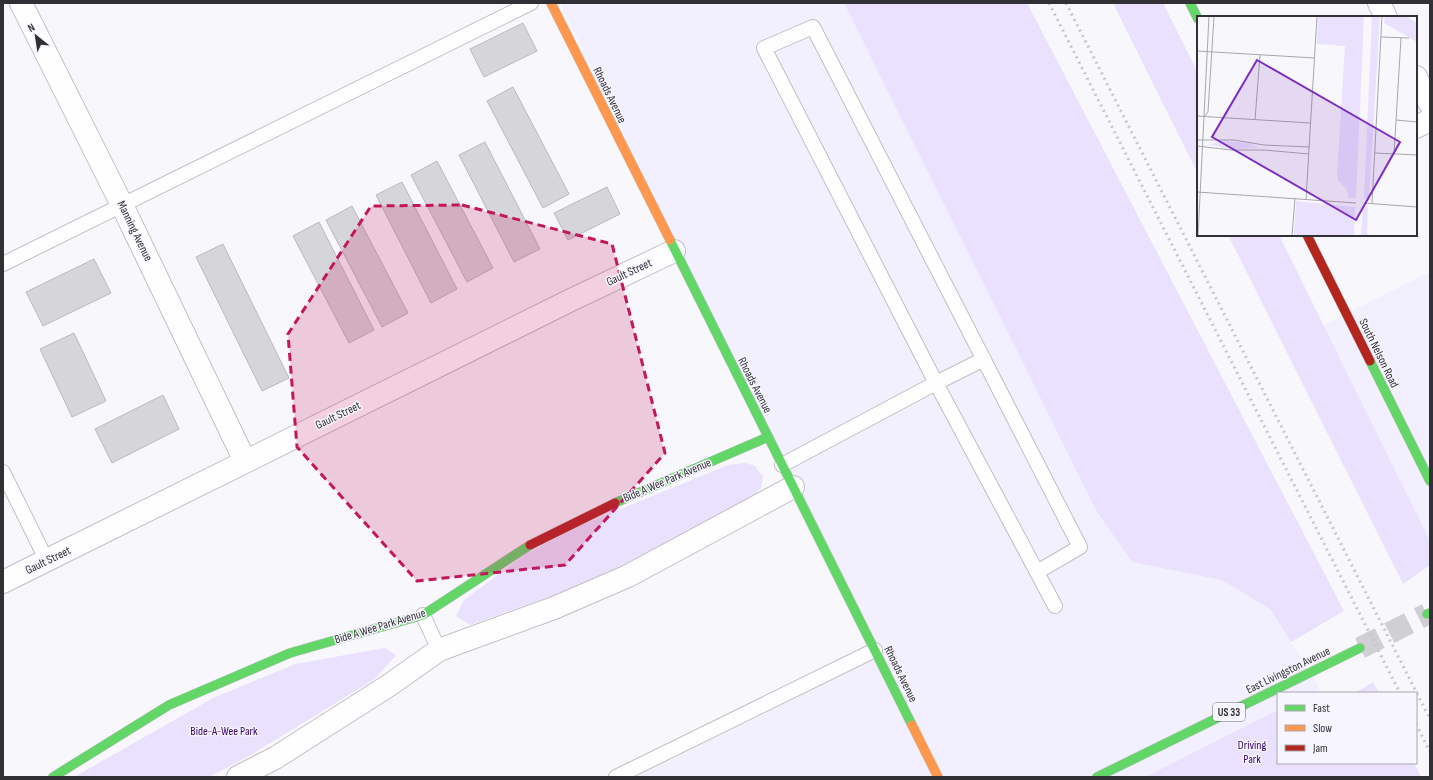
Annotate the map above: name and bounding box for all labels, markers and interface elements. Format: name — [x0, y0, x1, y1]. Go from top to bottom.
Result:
north arrow — [16, 16, 56, 56]
inset map — [1197, 16, 1417, 236]
text: N — [25, 21, 37, 35]
street label: Rhoads Avenue — [589, 65, 630, 126]
street label: Manning Avenue — [113, 199, 156, 264]
street label: Gault Street — [604, 255, 655, 290]
street label: South Nelson Road — [1355, 316, 1402, 390]
street label: Rhoads Avenue — [734, 355, 775, 416]
street label: Gault Street — [313, 398, 364, 433]
street label: Bide A Wee Park Avenue — [621, 455, 714, 506]
street label: Gault Street — [23, 543, 74, 578]
street label: Bide A Wee Park Avenue — [333, 605, 428, 647]
street label: East Livingston Avenue — [1244, 643, 1333, 697]
street label: Rhoads Avenue — [880, 644, 921, 705]
legend — [1277, 692, 1417, 764]
text: Fast — [1313, 701, 1330, 716]
road number: US 33 — [1213, 703, 1245, 721]
text: Slow — [1313, 721, 1332, 736]
park label: Bide-A-Wee Park — [190, 724, 258, 739]
park label: Driving Park — [1238, 738, 1266, 767]
text: Jam — [1312, 741, 1328, 756]

